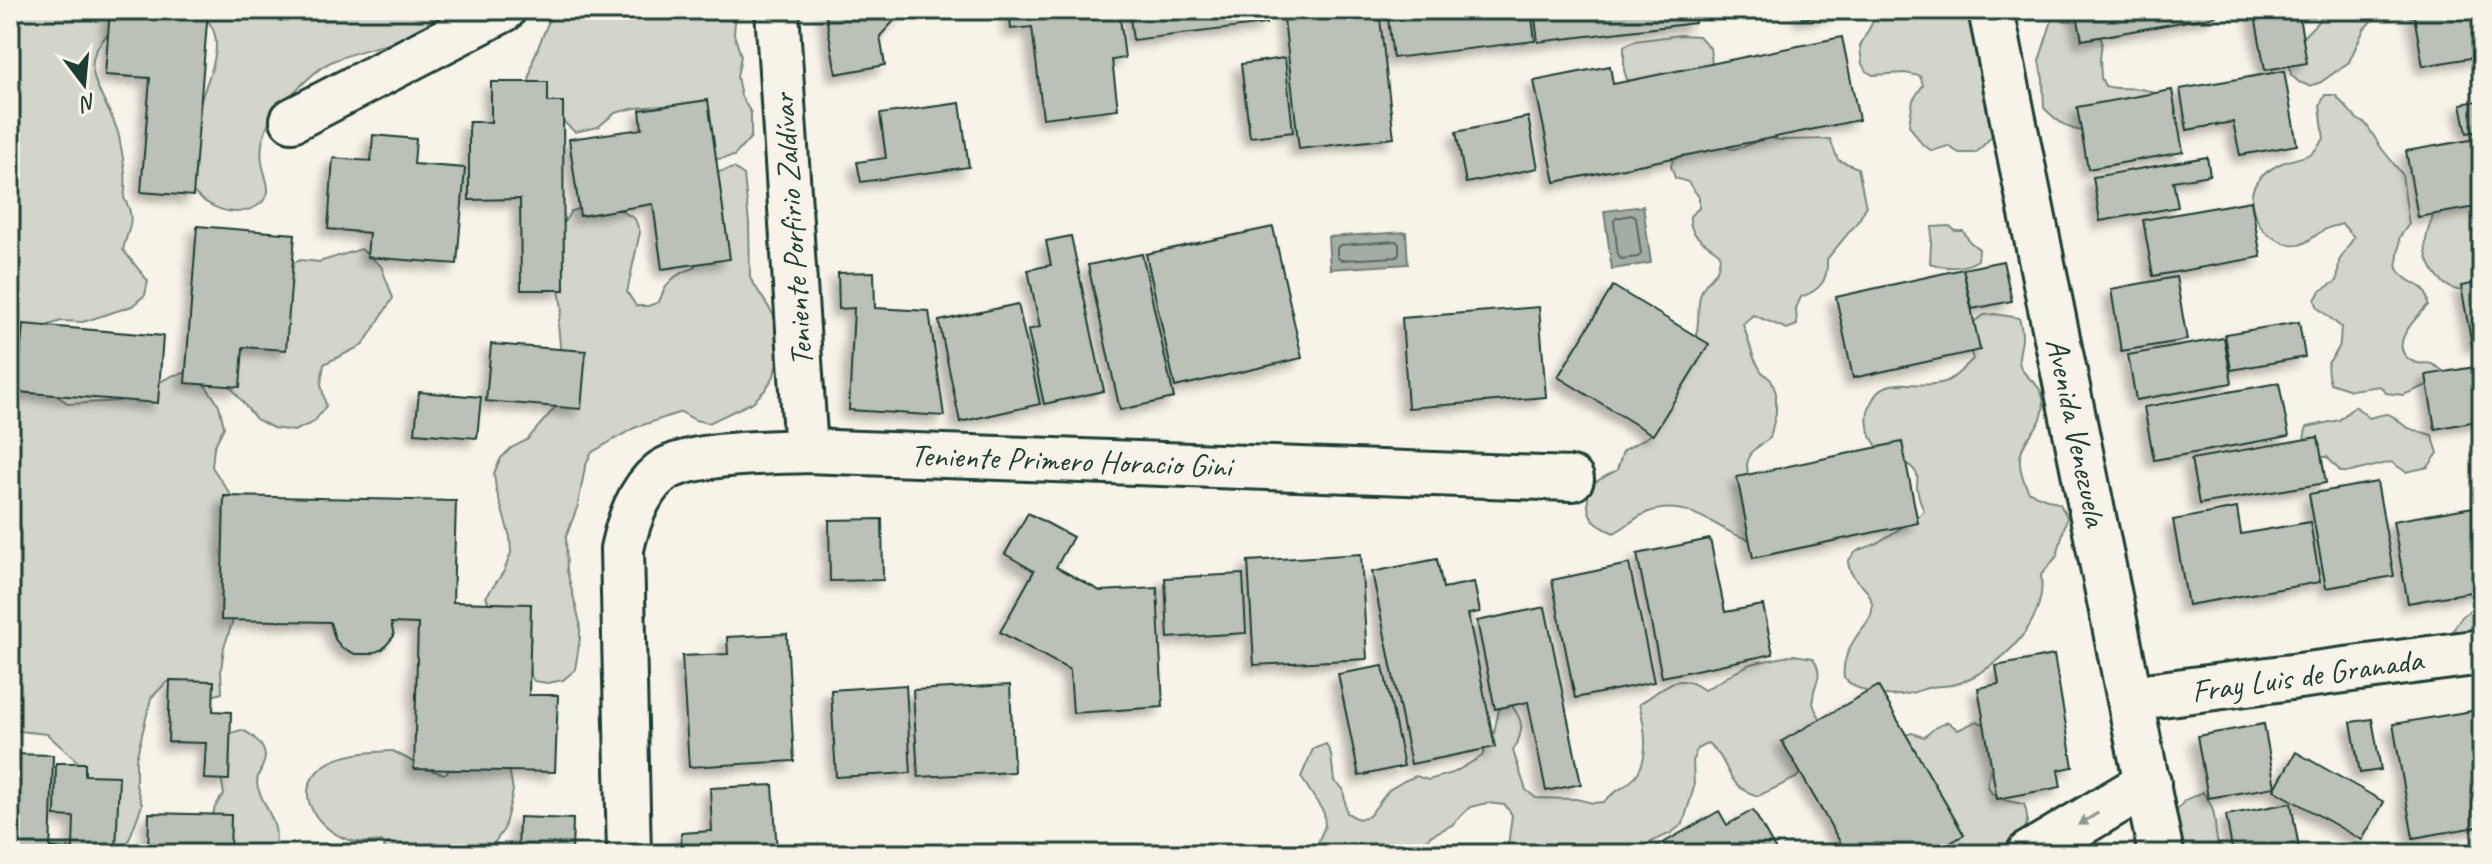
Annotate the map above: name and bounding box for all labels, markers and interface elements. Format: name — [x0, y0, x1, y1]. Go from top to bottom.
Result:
north arrow — [44, 44, 124, 124]
text: N — [76, 87, 100, 119]
street label: Teniente Porfirio Zaldívar — [762, 90, 822, 368]
street label: Avenida Venezuela — [2037, 334, 2117, 532]
street label: Teniente Primero Horacio Gini — [910, 434, 1236, 487]
street label: Fray Luis de Granada — [2189, 639, 2427, 712]
one-way arrow — [2077, 812, 2099, 826]

